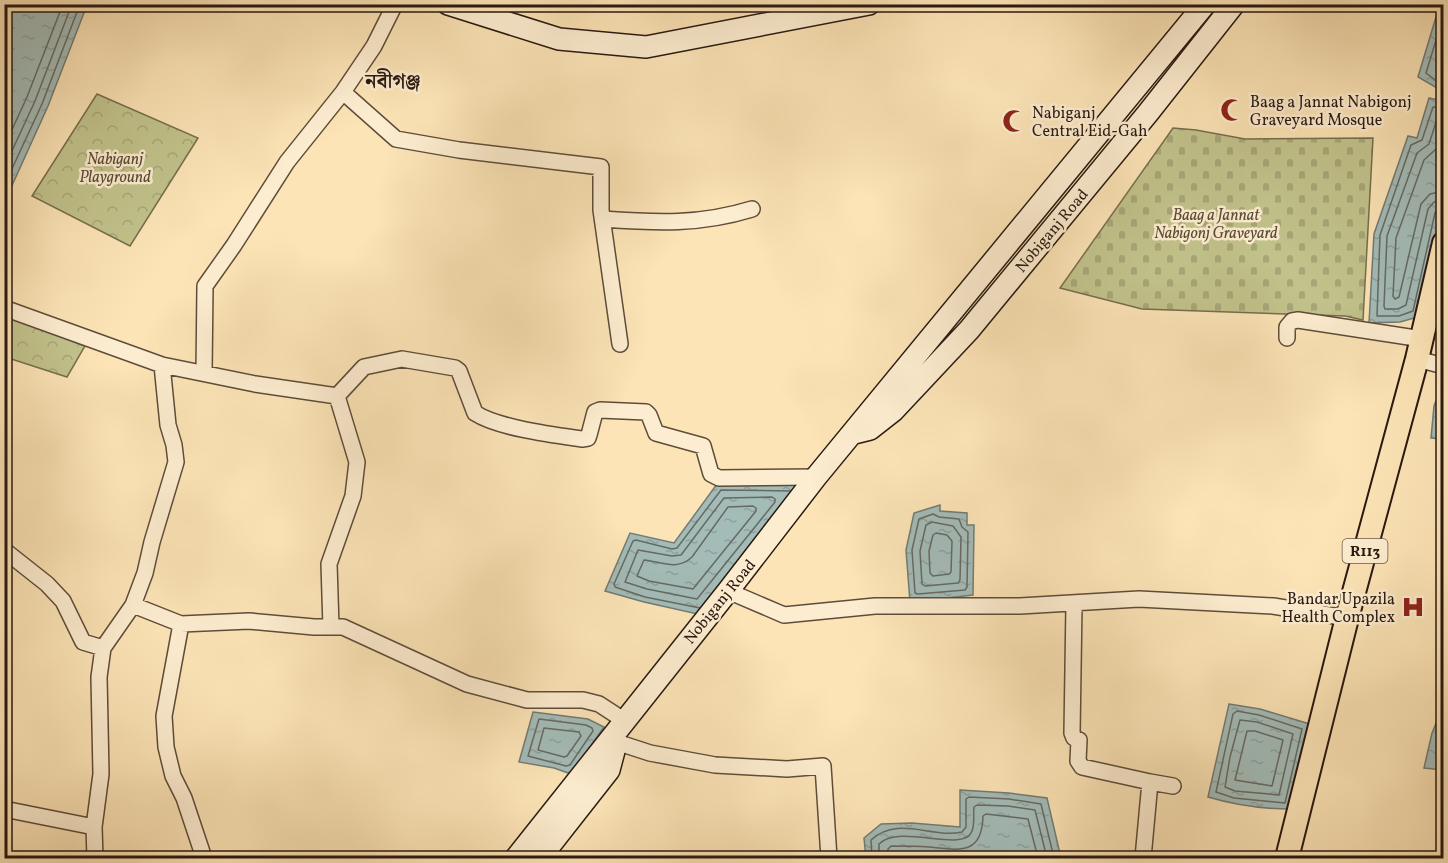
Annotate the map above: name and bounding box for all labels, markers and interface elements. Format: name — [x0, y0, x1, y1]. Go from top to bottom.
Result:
district label: নবীগঞ্জ — [364, 68, 421, 97]
place label: Baag a Jannat Nabigonj Graveyard Mosque — [1250, 92, 1412, 132]
mosque icon: Baag a Jannat Nabigonj Graveyard Mosque — [1219, 97, 1245, 123]
place label: Nabiganj Central Eid-Gah — [1032, 103, 1148, 143]
mosque icon: Nabiganj Central Eid-Gah — [1001, 108, 1027, 134]
park label: Nabiganj Playground — [79, 149, 151, 189]
street label: Nobiganj Road — [1011, 185, 1094, 278]
park label: Baag a Jannat Nabigonj Graveyard — [1154, 205, 1278, 245]
road number: R113 — [1342, 539, 1388, 563]
street label: Nobiganj Road — [679, 555, 762, 649]
place label: Bandar Upazila Health Complex — [1281, 589, 1395, 629]
hospital icon: Bandar Upazila Health Complex — [1400, 594, 1426, 620]

